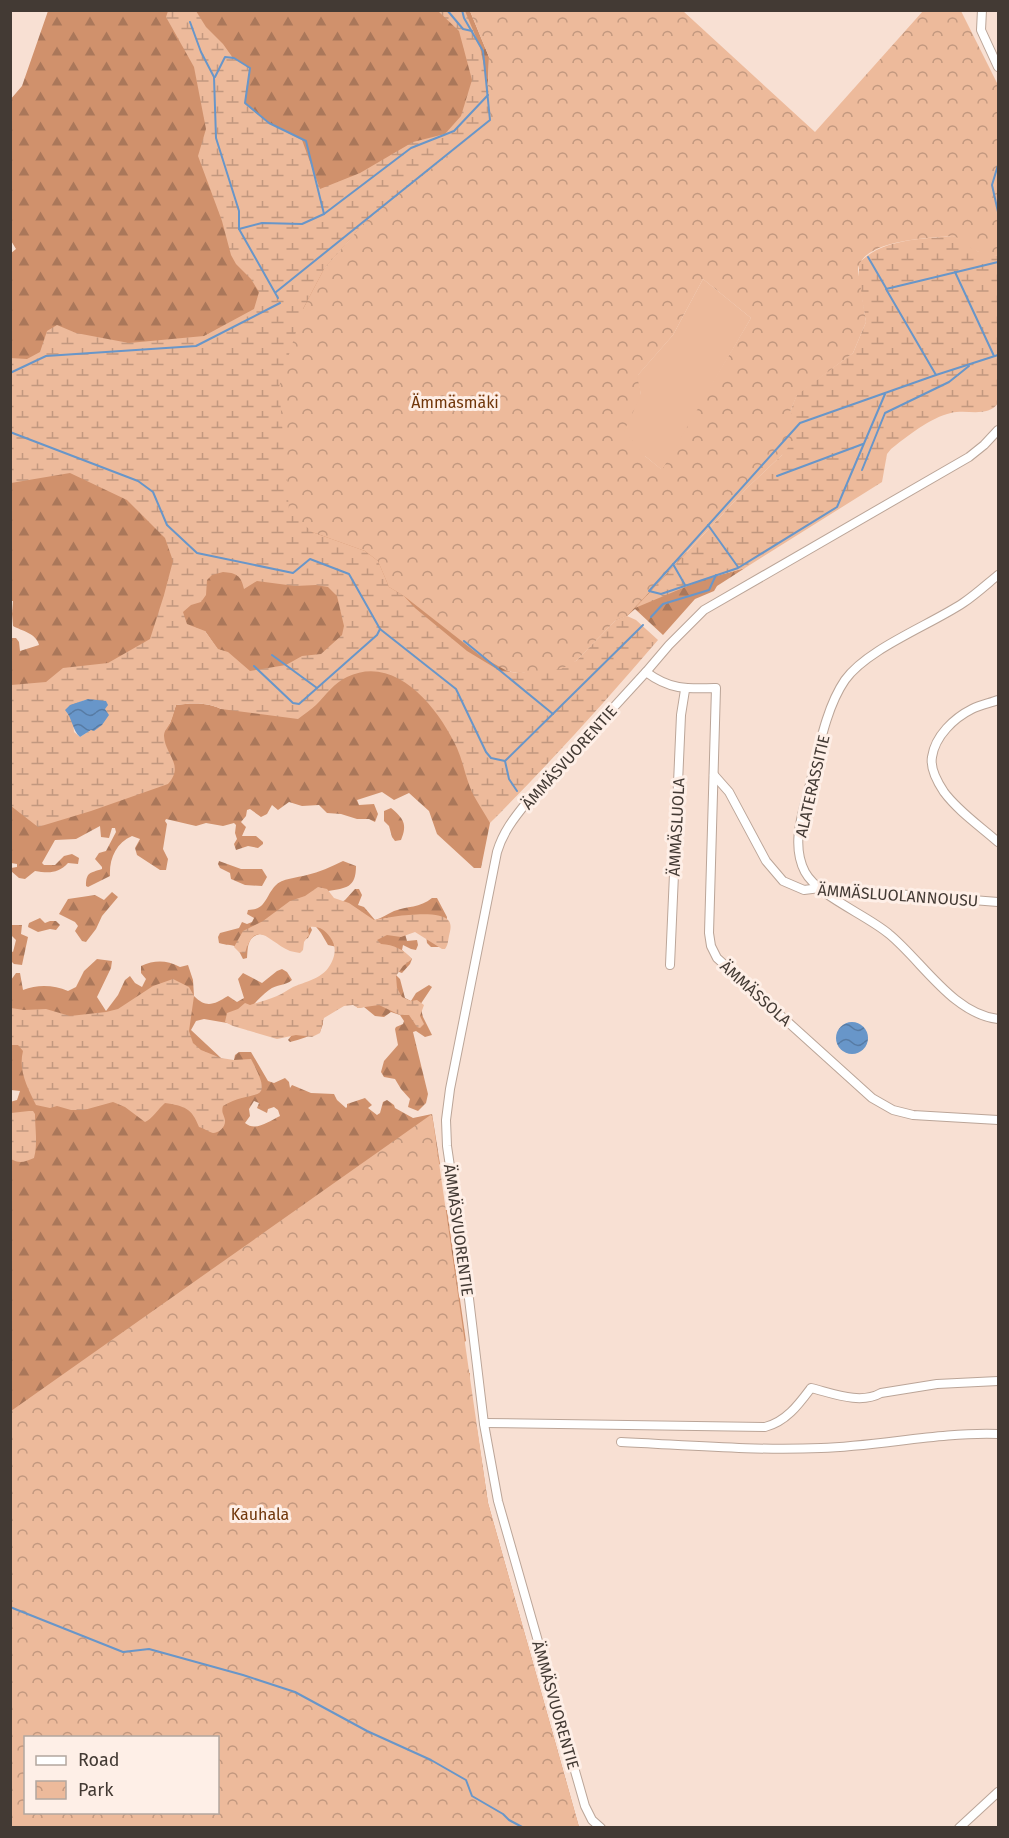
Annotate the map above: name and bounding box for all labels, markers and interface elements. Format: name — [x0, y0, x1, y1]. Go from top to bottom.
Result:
park label: Ämmäsmäki — [411, 393, 499, 412]
street label: ÄMMÄSVUORENTIE — [518, 702, 621, 813]
street label: ALATERASSITIE — [791, 733, 834, 839]
street label: ÄMMÄSLUOLA — [664, 777, 689, 877]
street label: ÄMMÄSLUOLANNOUSU — [817, 880, 979, 911]
street label: ÄMMÄSSOLA — [716, 957, 796, 1031]
street label: ÄMMÄSVUORENTIE — [440, 1163, 477, 1297]
park label: Kauhala — [231, 1505, 289, 1524]
street label: ÄMMÄSVUORENTIE — [528, 1639, 583, 1772]
legend — [24, 1736, 219, 1814]
text: Road — [78, 1749, 120, 1771]
text: Park — [78, 1779, 114, 1801]

